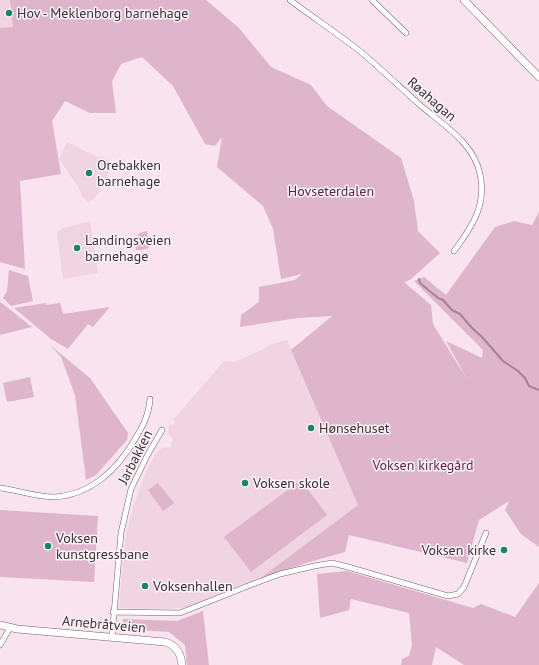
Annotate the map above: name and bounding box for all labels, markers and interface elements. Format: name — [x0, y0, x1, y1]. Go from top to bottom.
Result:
place label: Hov - Meklenborg barnehage — [17, 4, 188, 22]
marker: Hov - Meklenborg barnehage — [4, 8, 14, 18]
street label: Røahagan — [404, 73, 460, 125]
place label: Orebakken barnehage — [97, 156, 161, 190]
marker: Orebakken barnehage — [84, 168, 94, 178]
park label: Hovseterdalen — [288, 182, 374, 200]
place label: Landingsveien barnehage — [85, 231, 171, 265]
marker: Landingsveien barnehage — [72, 243, 82, 253]
place label: Hønsehuset — [319, 419, 390, 437]
marker: Hønsehuset — [306, 423, 316, 433]
street label: Jarbakken — [113, 427, 156, 488]
park label: Voksen kirkegård — [371, 456, 474, 474]
place label: Voksen skole — [252, 474, 330, 492]
marker: Voksen skole — [240, 478, 250, 488]
place label: Voksen kunstgressbane — [55, 529, 149, 563]
marker: Voksen kunstgressbane — [43, 541, 53, 551]
place label: Voksen kirke — [420, 541, 496, 559]
marker: Voksen kirke — [499, 545, 509, 555]
place label: Voksenhallen — [152, 577, 233, 595]
marker: Voksenhallen — [140, 581, 150, 591]
street label: Arnebråtveien — [61, 611, 147, 637]

